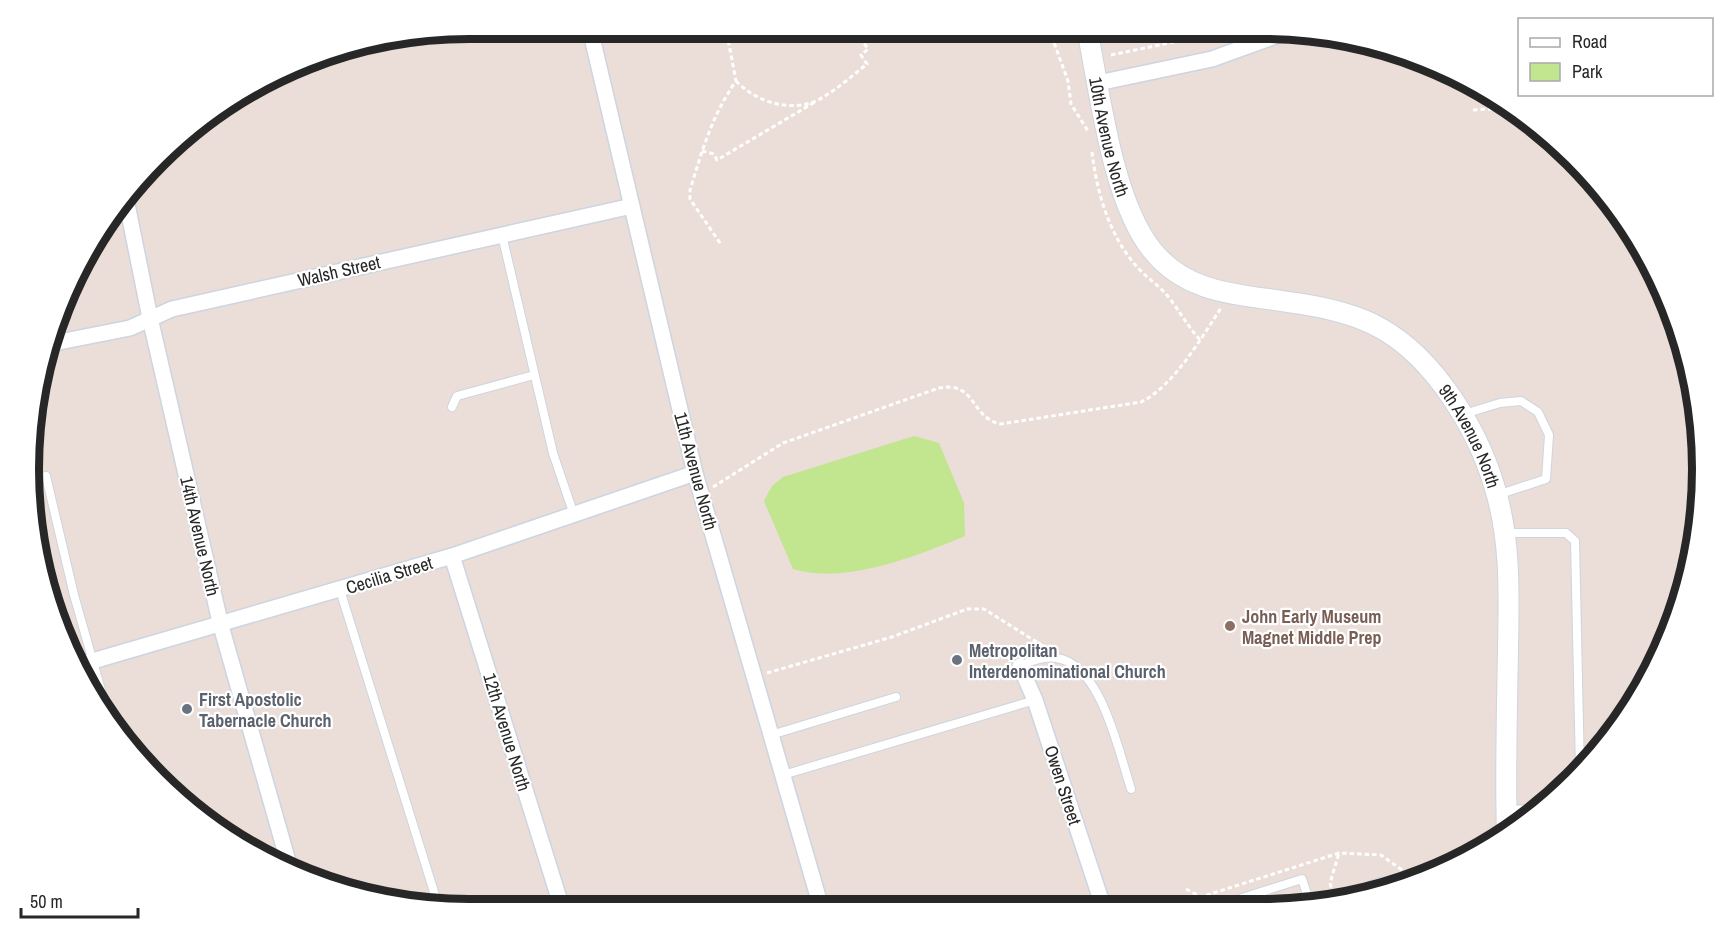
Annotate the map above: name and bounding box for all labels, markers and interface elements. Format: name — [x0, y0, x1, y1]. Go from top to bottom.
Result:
legend — [1518, 18, 1713, 96]
text: Road — [1572, 29, 1607, 54]
text: Park — [1572, 59, 1603, 84]
street label: 10th Avenue North — [1084, 75, 1136, 200]
street label: Walsh Street — [295, 249, 383, 293]
street label: 9th Avenue North — [1433, 379, 1507, 491]
street label: 11th Avenue North — [668, 409, 724, 533]
street label: 14th Avenue North — [174, 474, 226, 598]
street label: Cecilia Street — [343, 550, 435, 600]
place label: John Early Museum Magnet Middle Prep — [1242, 604, 1381, 650]
marker: John Early Museum Magnet Middle Prep — [1223, 619, 1237, 633]
place label: Metropolitan Interdenominational Church — [969, 638, 1166, 684]
marker: Metropolitan Interdenominational Church — [950, 653, 964, 667]
street label: 12th Avenue North — [477, 670, 537, 794]
place label: First Apostolic Tabernacle Church — [199, 687, 332, 733]
marker: First Apostolic Tabernacle Church — [180, 702, 194, 716]
street label: Owen Street — [1038, 742, 1088, 828]
scale bar — [21, 881, 138, 919]
text: 50 m — [30, 889, 63, 914]

